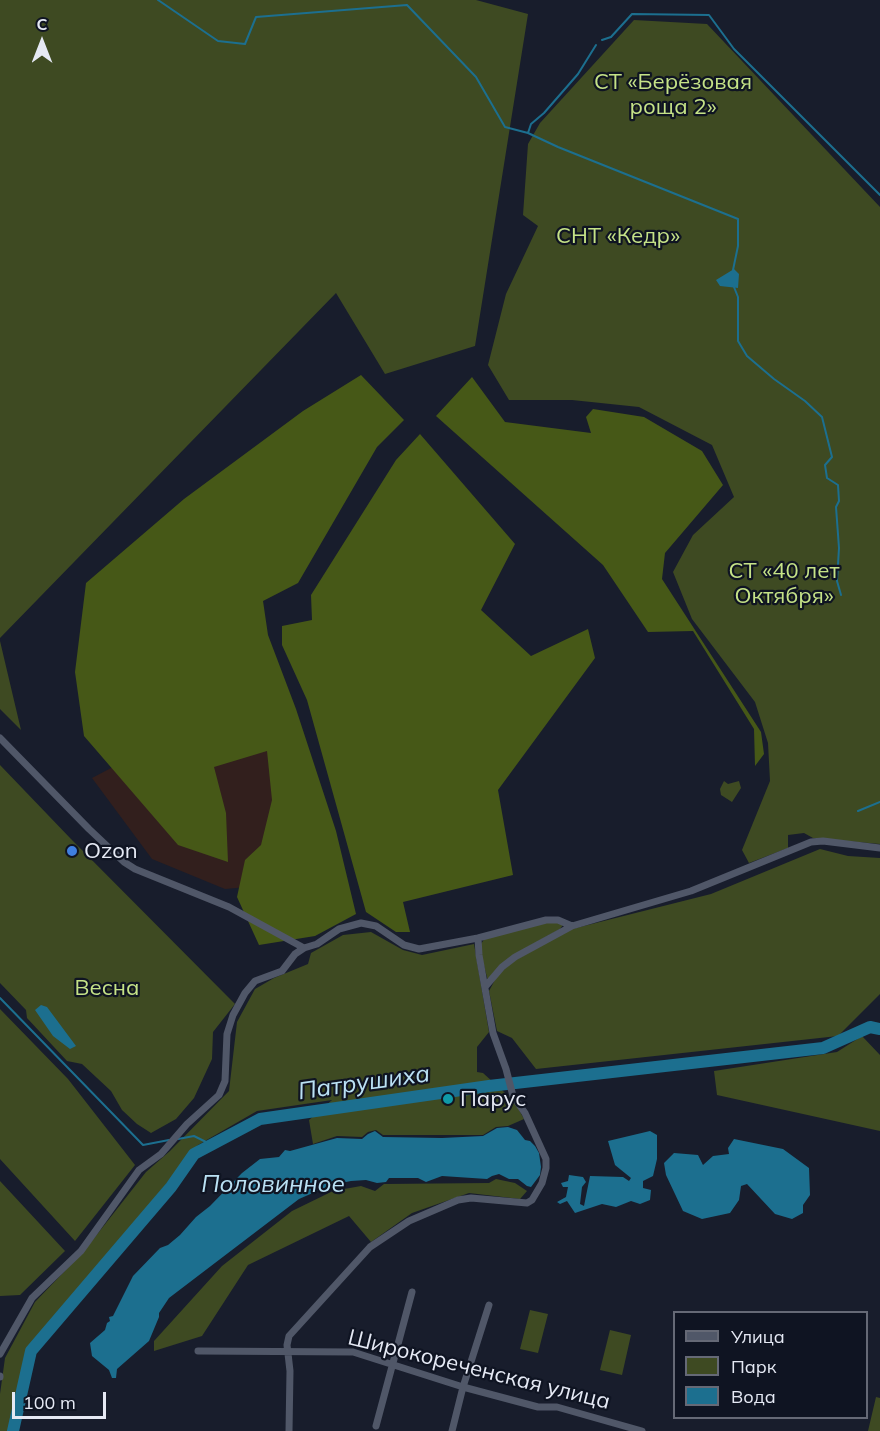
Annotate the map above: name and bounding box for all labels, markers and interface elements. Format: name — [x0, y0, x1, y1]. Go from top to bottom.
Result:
north arrow — [12, 12, 72, 72]
text: С — [37, 14, 47, 34]
park label: СТ «Берёзовая роща 2» — [594, 69, 752, 120]
park label: СНТ «Кедр» — [556, 223, 680, 249]
park label: СТ «40 лет Октября» — [729, 558, 839, 610]
place label: Ozon — [84, 838, 138, 864]
marker: Ozon — [65, 844, 79, 858]
park label: Весна — [75, 975, 139, 1001]
water label: Патрушиха — [296, 1059, 432, 1107]
place label: Парус — [460, 1086, 526, 1112]
marker: Парус — [441, 1092, 455, 1106]
water label: Половинное — [201, 1171, 345, 1199]
legend — [673, 1311, 868, 1419]
street label: Широкореченская улица — [345, 1325, 613, 1415]
text: Улица — [731, 1325, 785, 1348]
text: Парк — [731, 1355, 776, 1378]
scale bar — [15, 1380, 110, 1418]
text: Вода — [731, 1385, 776, 1408]
text: 100 m — [23, 1391, 76, 1414]

